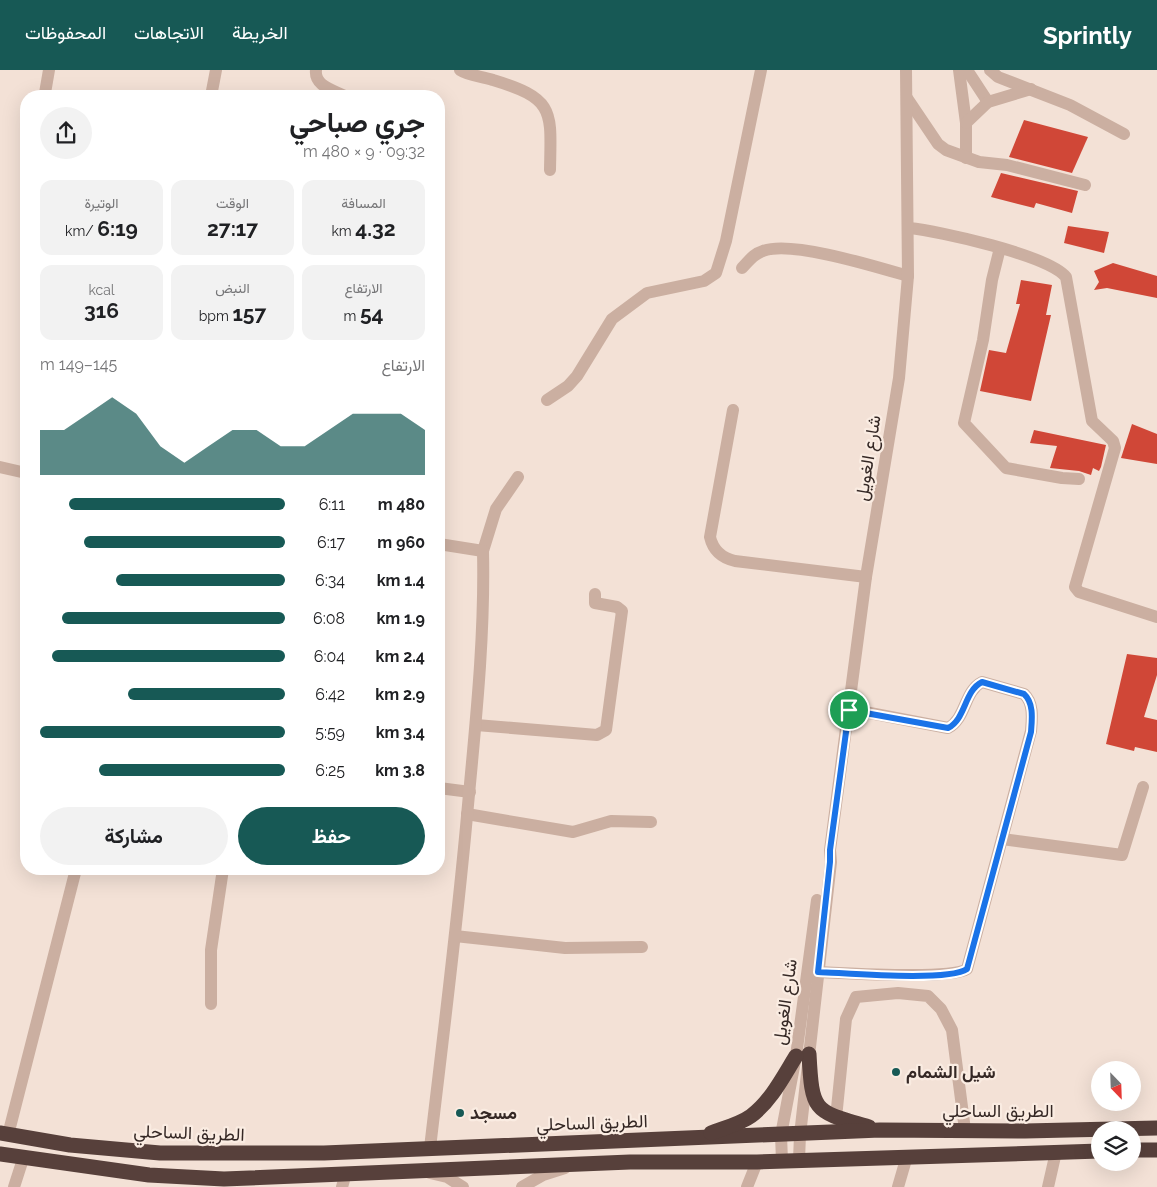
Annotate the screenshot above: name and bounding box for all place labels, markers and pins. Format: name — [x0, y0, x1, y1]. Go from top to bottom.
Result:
pin — [828, 689, 870, 731]
place label: شيل الشمام — [906, 1061, 996, 1084]
marker: شيل الشمام — [890, 1066, 902, 1078]
place label: مسجد — [470, 1102, 517, 1124]
marker: مسجد — [454, 1107, 466, 1119]

